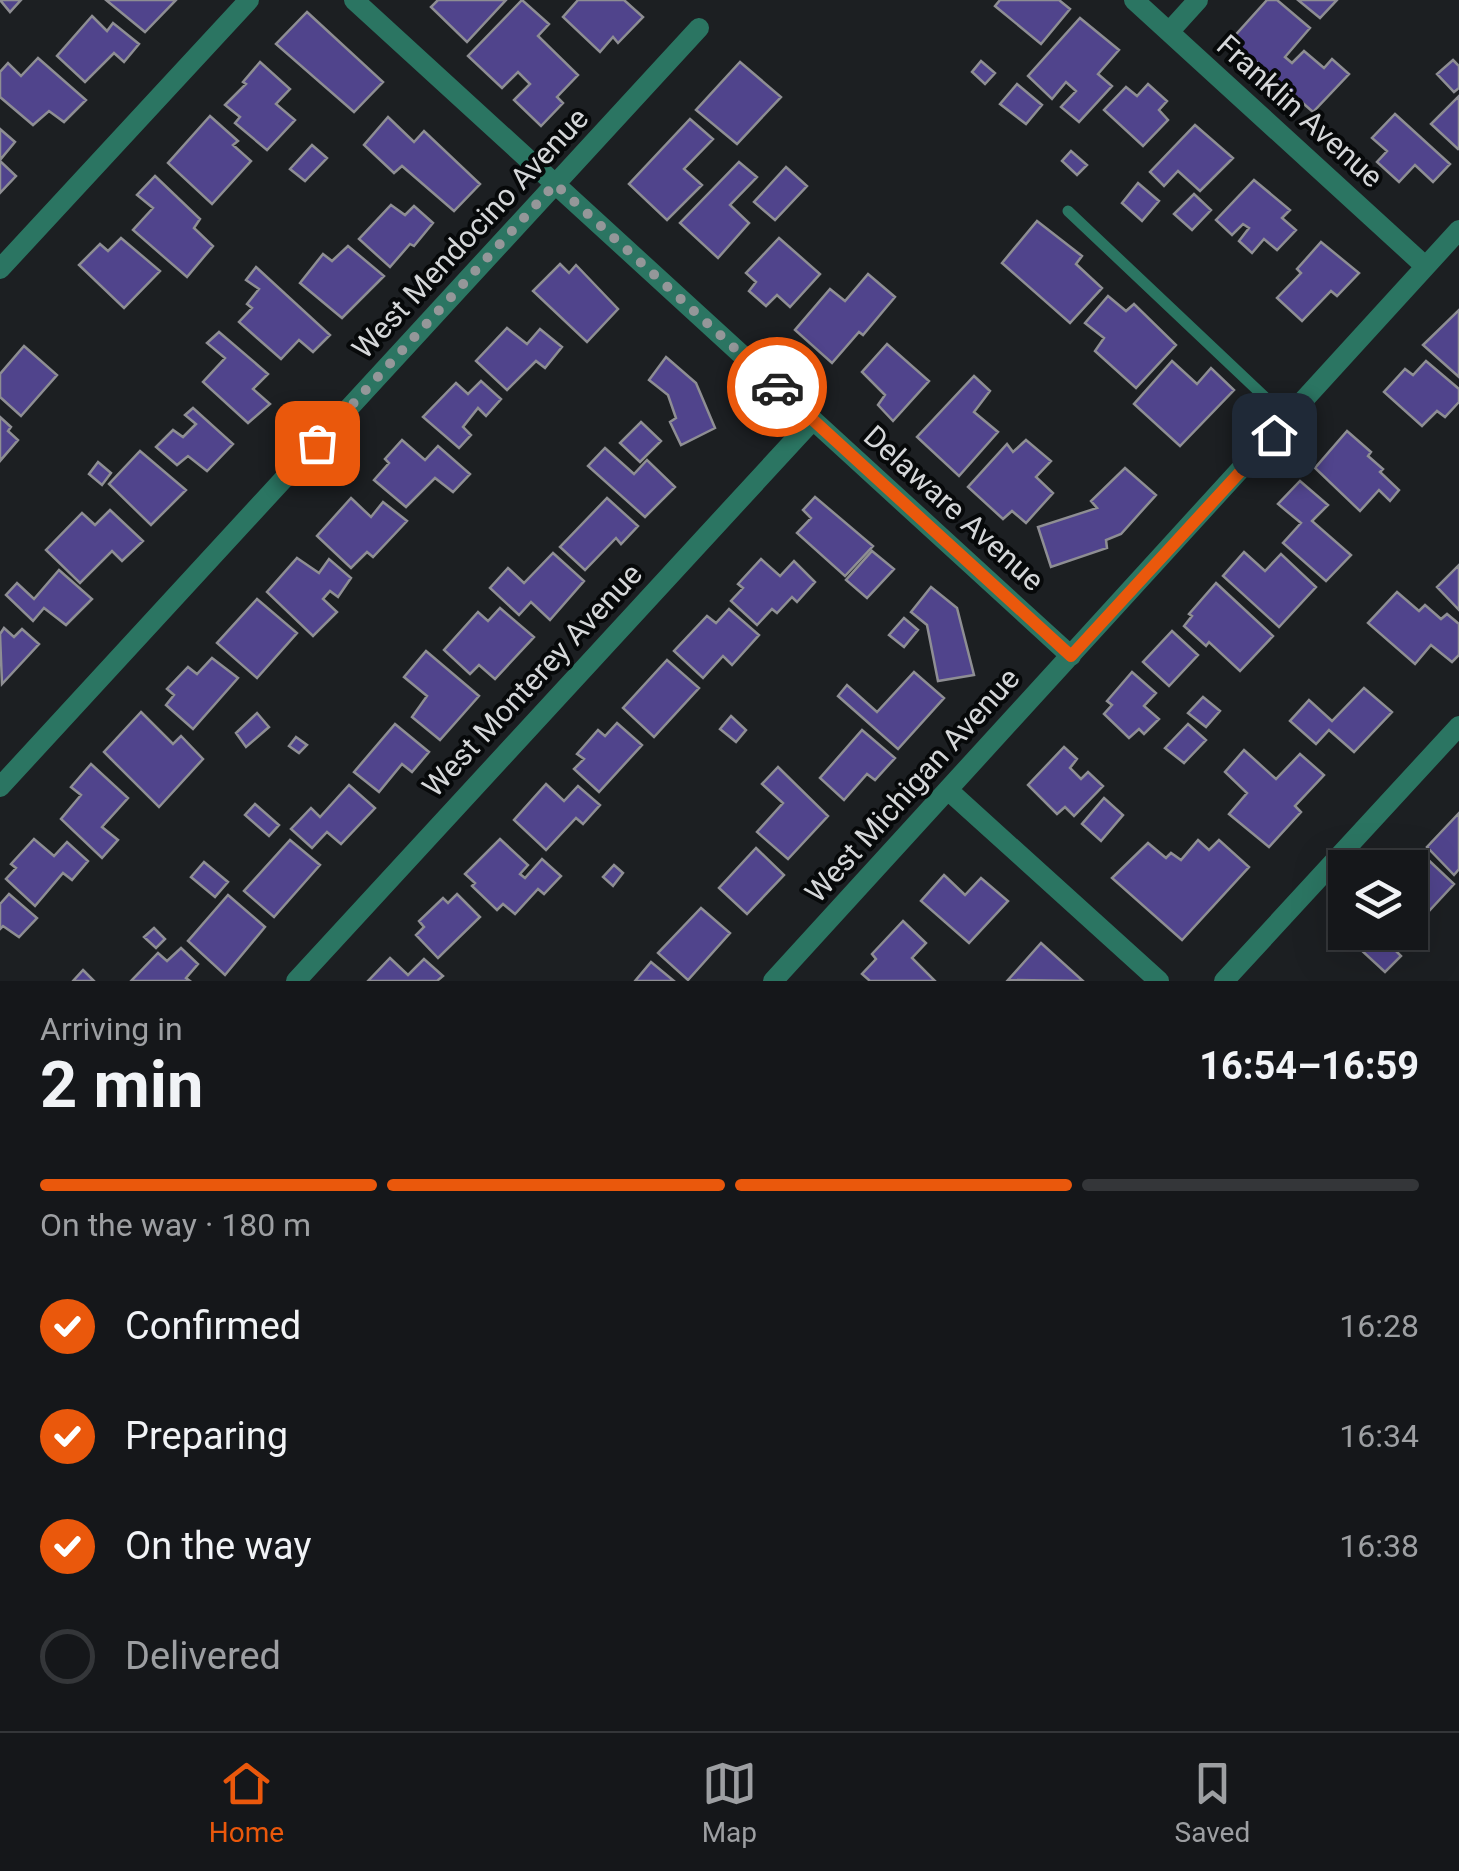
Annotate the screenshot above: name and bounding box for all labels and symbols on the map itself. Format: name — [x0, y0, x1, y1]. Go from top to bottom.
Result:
street label: Franklin Avenue — [1210, 28, 1390, 194]
street label: West Mendocino Avenue — [345, 100, 595, 366]
courier — [727, 337, 827, 437]
pin — [1232, 393, 1317, 478]
pin — [275, 401, 360, 486]
street label: Delaware Avenue — [857, 418, 1051, 598]
street label: West Monterey Avenue — [415, 556, 649, 804]
street label: West Michigan Avenue — [798, 661, 1026, 909]

